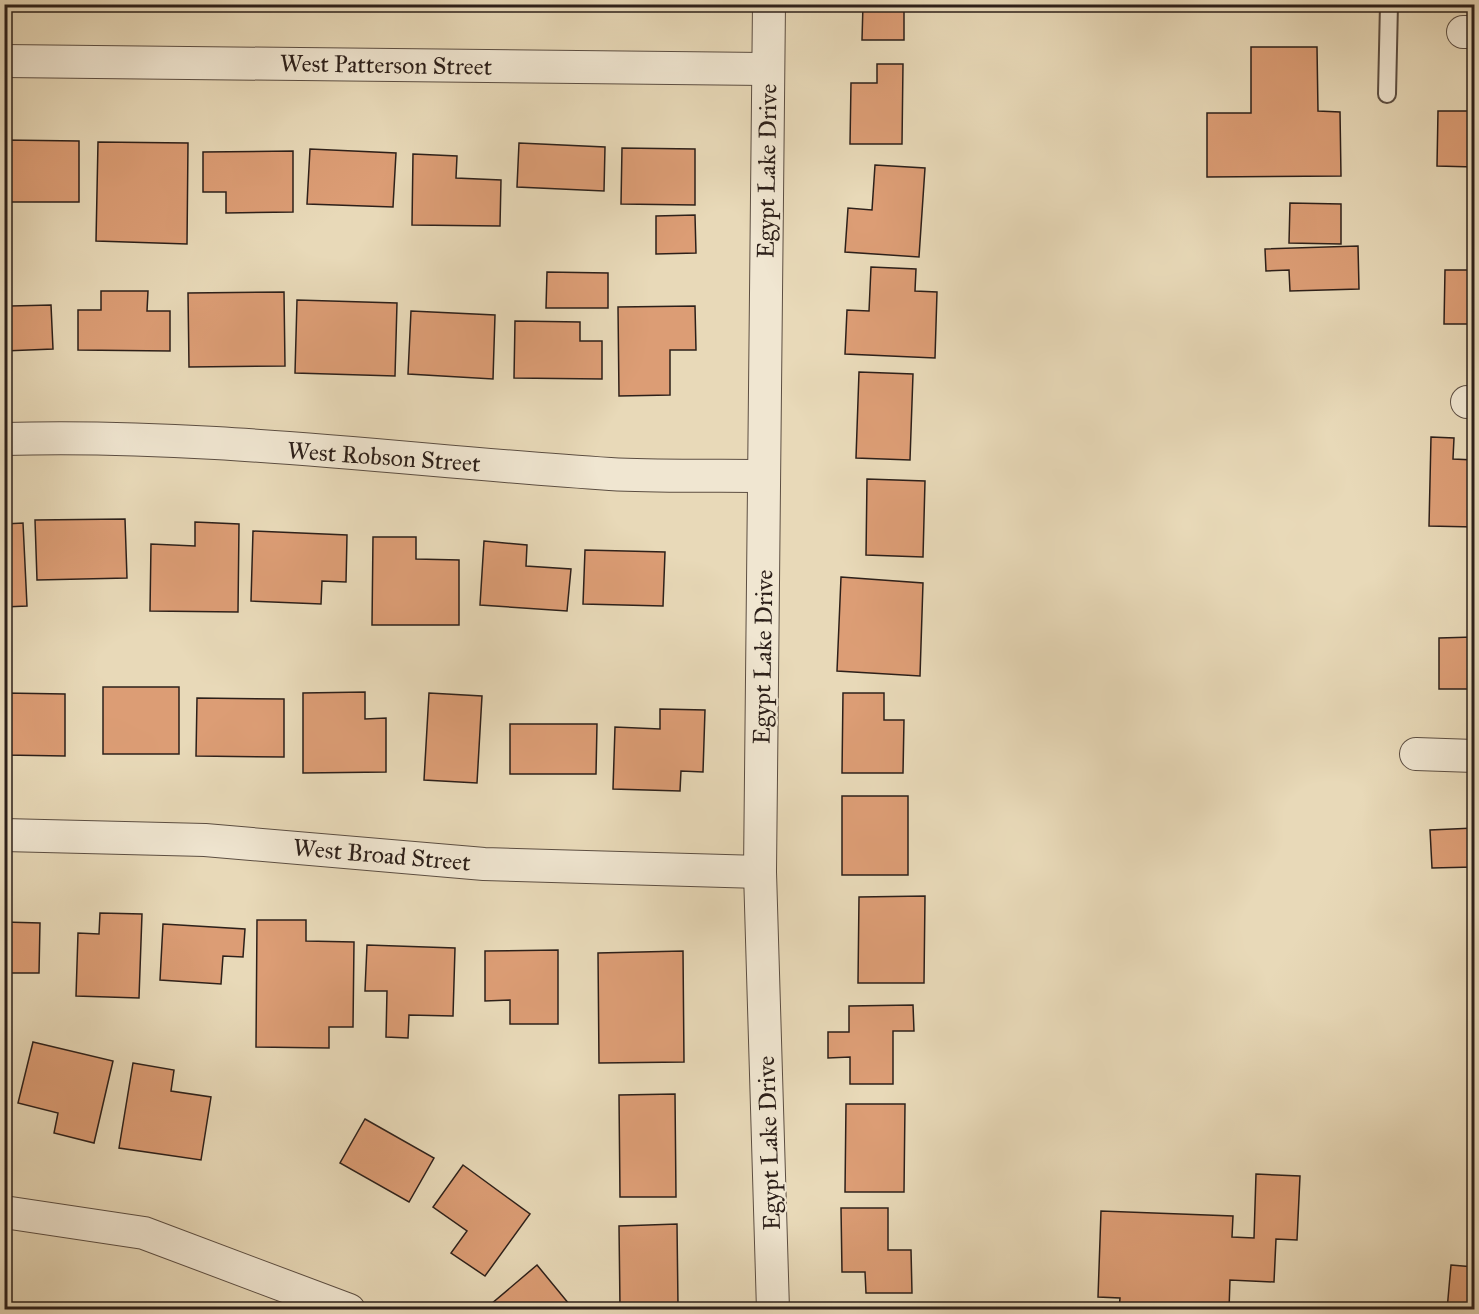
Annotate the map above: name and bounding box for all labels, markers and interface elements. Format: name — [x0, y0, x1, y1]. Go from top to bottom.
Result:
street label: West Patterson Street — [280, 48, 493, 82]
street label: Egypt Lake Drive — [750, 83, 784, 259]
street label: West Robson Street — [286, 435, 482, 479]
street label: Egypt Lake Drive — [746, 569, 780, 745]
street label: West Broad Street — [292, 832, 473, 878]
street label: Egypt Lake Drive — [751, 1055, 787, 1231]

